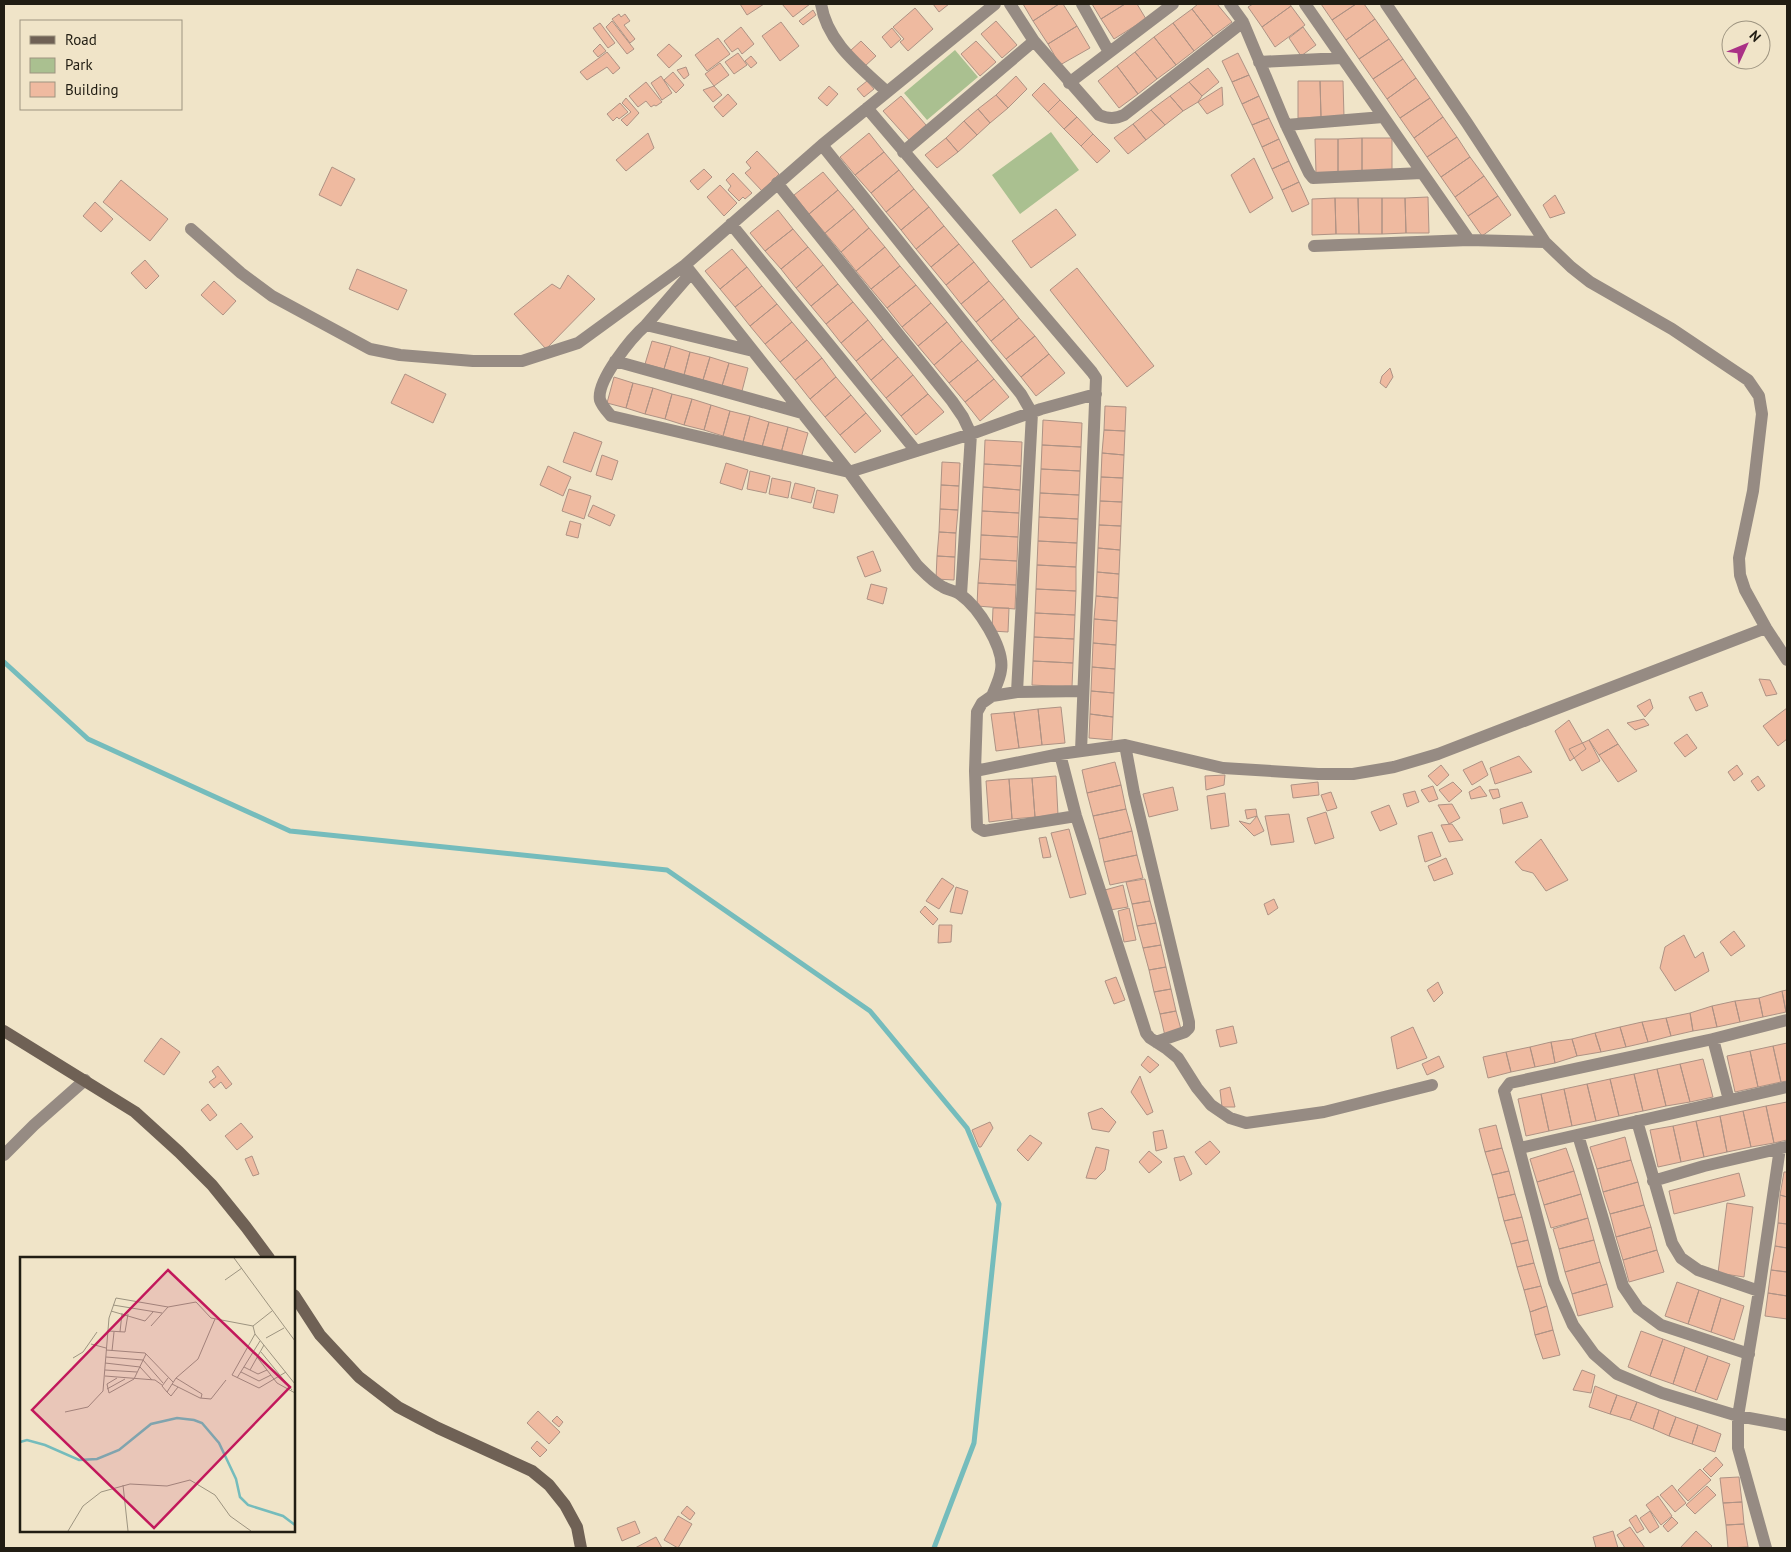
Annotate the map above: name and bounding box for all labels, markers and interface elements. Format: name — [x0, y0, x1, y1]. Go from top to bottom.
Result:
legend — [20, 20, 182, 110]
north arrow — [1721, 20, 1771, 70]
text: N — [1746, 26, 1765, 46]
text: Road — [65, 30, 97, 49]
text: Park — [65, 55, 93, 74]
text: Building — [65, 80, 119, 99]
inset map — [20, 1257, 295, 1532]

